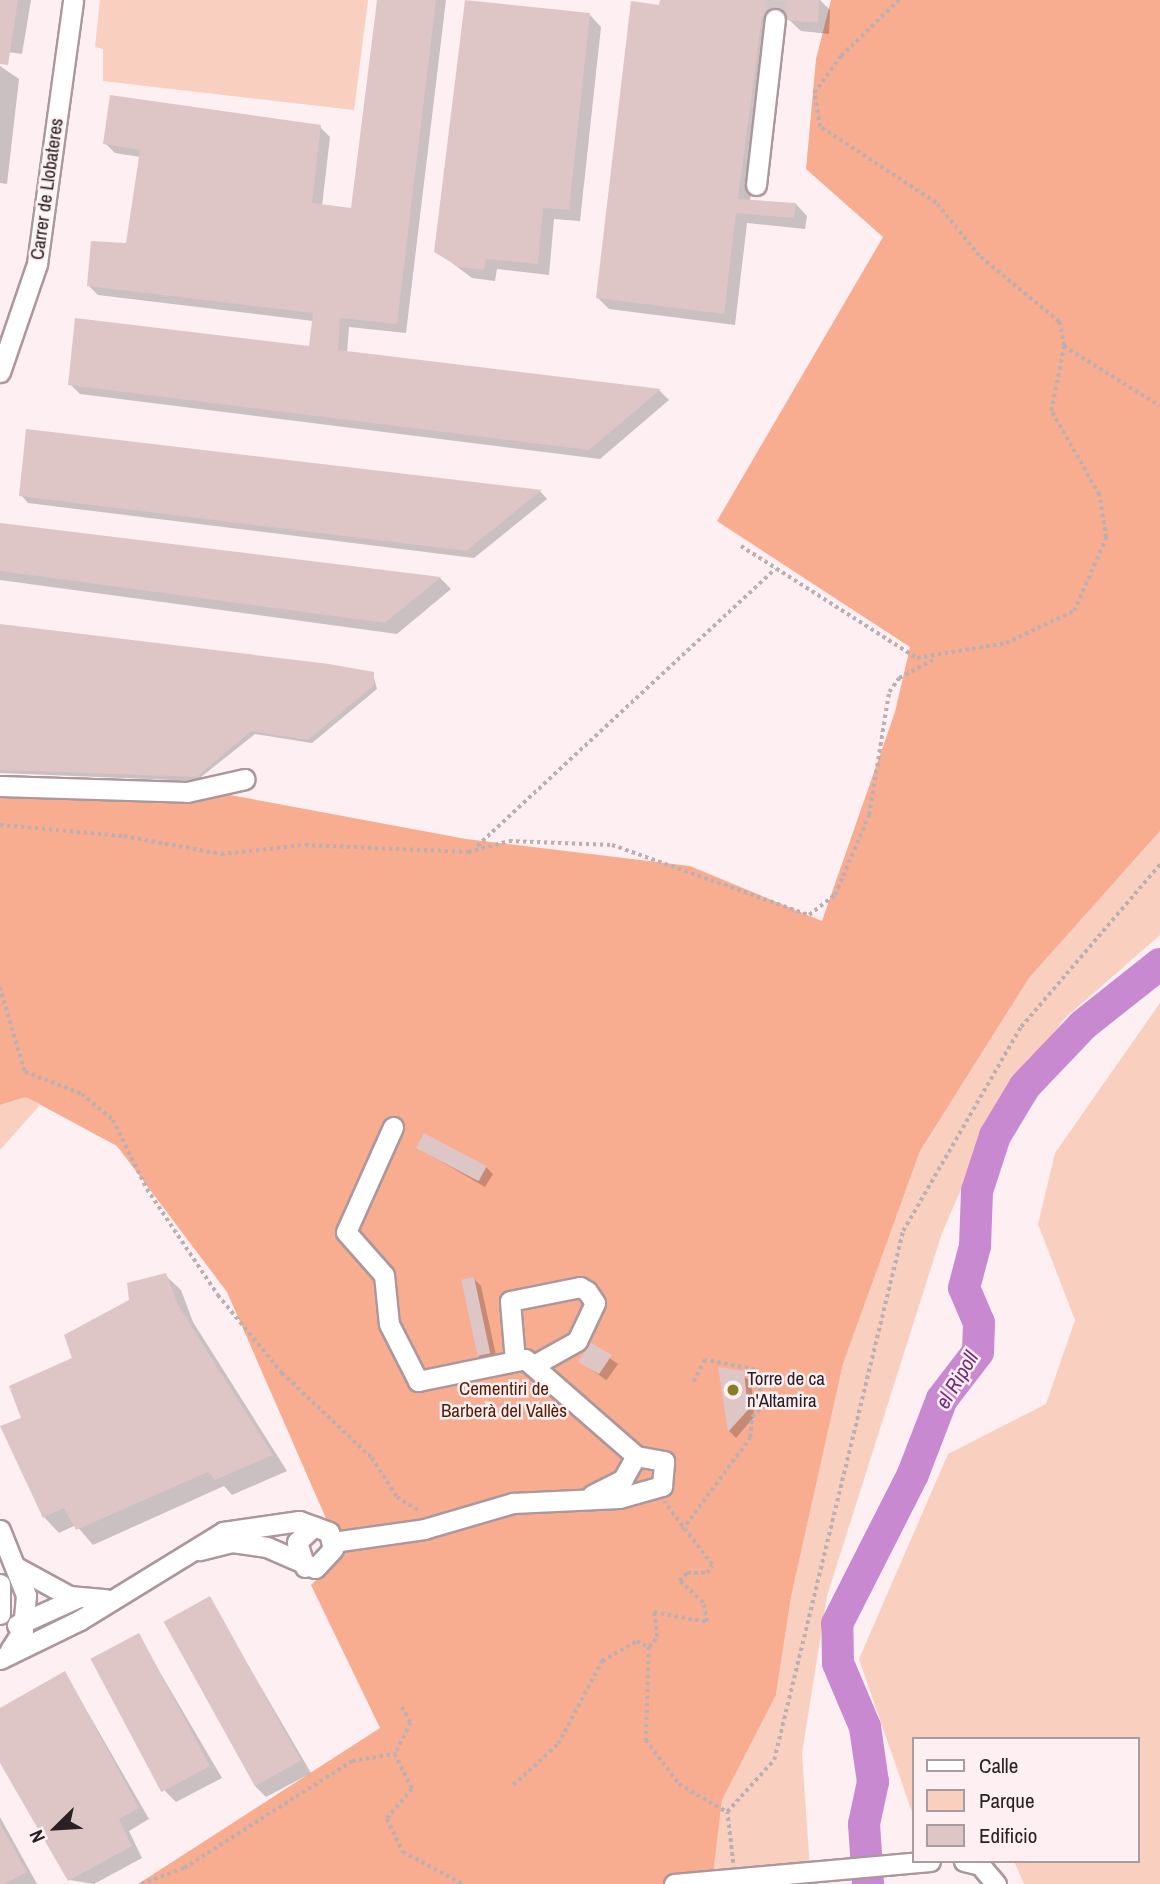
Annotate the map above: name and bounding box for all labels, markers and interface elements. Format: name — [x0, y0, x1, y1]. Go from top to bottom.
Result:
street label: Carrer de Llobateres — [26, 117, 68, 261]
water label: el Ripoll — [930, 1347, 984, 1413]
place label: Torre de ca n'Altamira — [747, 1368, 825, 1412]
park label: Cementiri de Barberà del Vallès — [441, 1378, 567, 1422]
marker: Torre de ca n'Altamira — [725, 1382, 741, 1398]
legend — [912, 1737, 1139, 1863]
text: Calle — [979, 1751, 1018, 1780]
text: Parque — [979, 1786, 1035, 1815]
north arrow — [21, 1793, 91, 1863]
text: Edificio — [979, 1821, 1037, 1850]
text: N — [23, 1826, 51, 1847]

